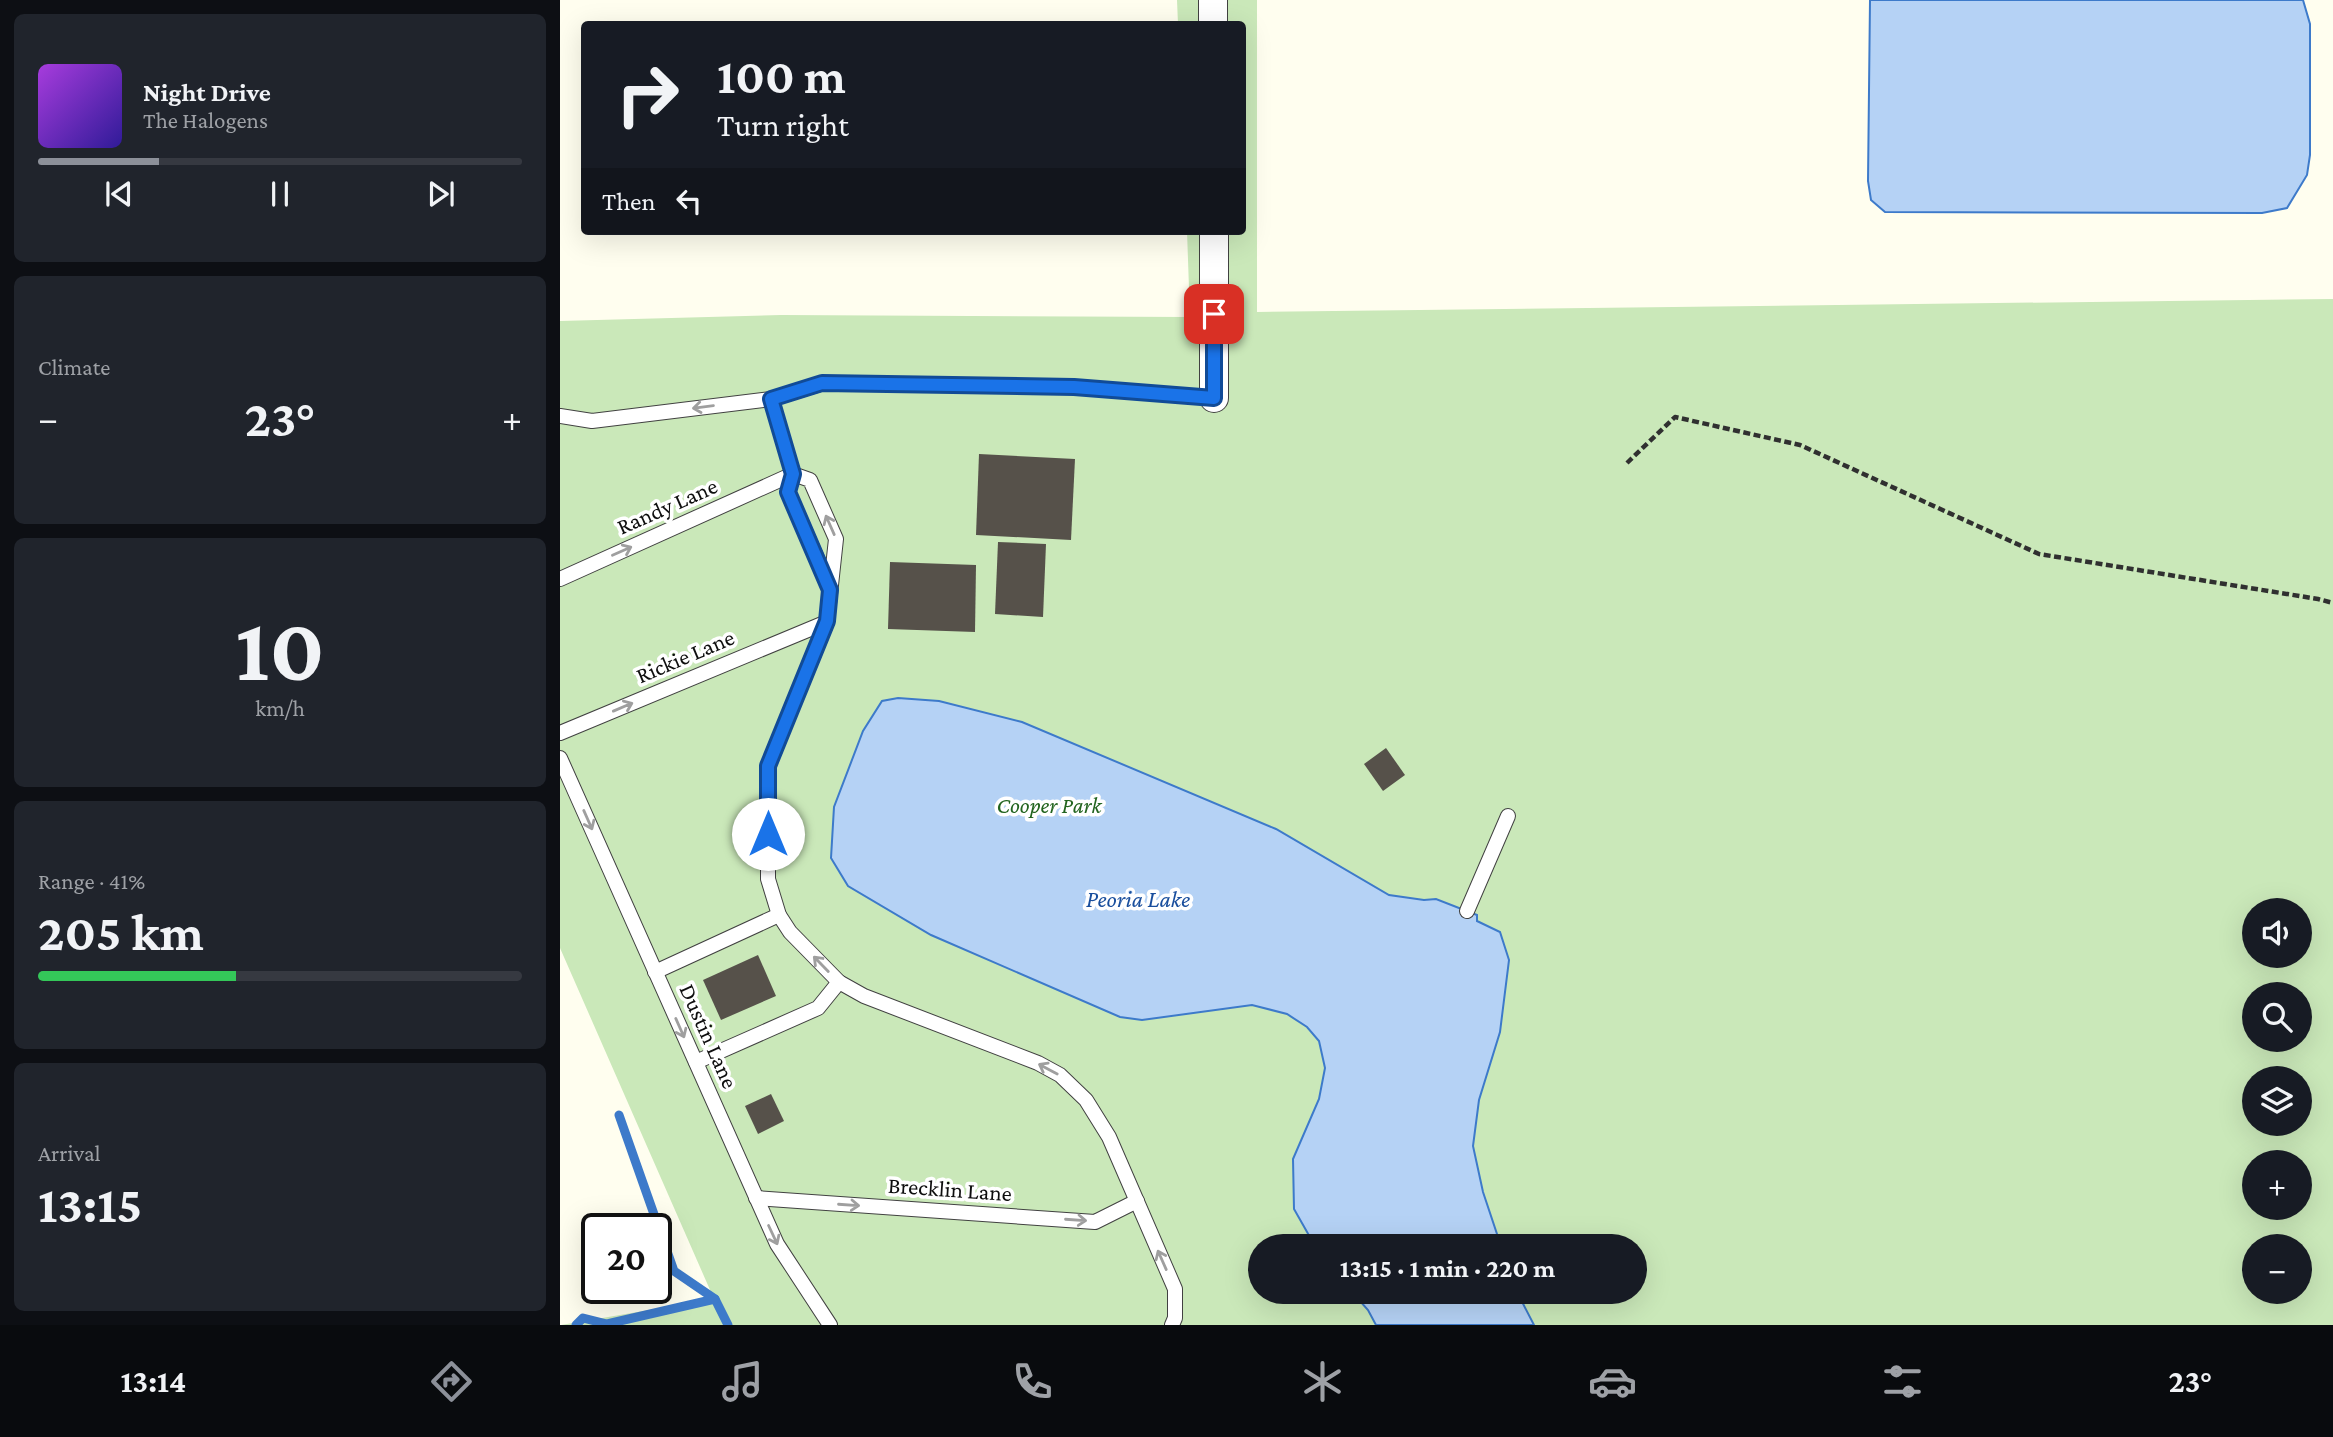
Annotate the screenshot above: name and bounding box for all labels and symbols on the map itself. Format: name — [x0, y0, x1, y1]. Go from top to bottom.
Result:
pin — [1184, 284, 1244, 344]
one-way arrow — [692, 401, 715, 414]
street label: Randy Lane — [613, 472, 721, 540]
one-way arrow — [823, 515, 836, 536]
one-way arrow — [611, 544, 632, 557]
street label: Rickie Lane — [632, 624, 738, 688]
one-way arrow — [612, 700, 633, 713]
park label: Cooper Park — [997, 792, 1102, 818]
position arrow — [731, 797, 805, 871]
one-way arrow — [582, 809, 595, 830]
water label: Peoria Lake — [1086, 885, 1190, 912]
one-way arrow — [813, 955, 830, 972]
street label: Dustin Lane — [674, 980, 744, 1092]
one-way arrow — [674, 1017, 687, 1038]
one-way arrow — [1038, 1061, 1059, 1075]
street label: Brecklin Lane — [887, 1172, 1013, 1206]
one-way arrow — [837, 1198, 860, 1211]
speed limit sign: 20 — [581, 1213, 672, 1304]
one-way arrow — [1064, 1214, 1087, 1227]
one-way arrow — [767, 1224, 780, 1246]
one-way arrow — [1155, 1250, 1168, 1271]

